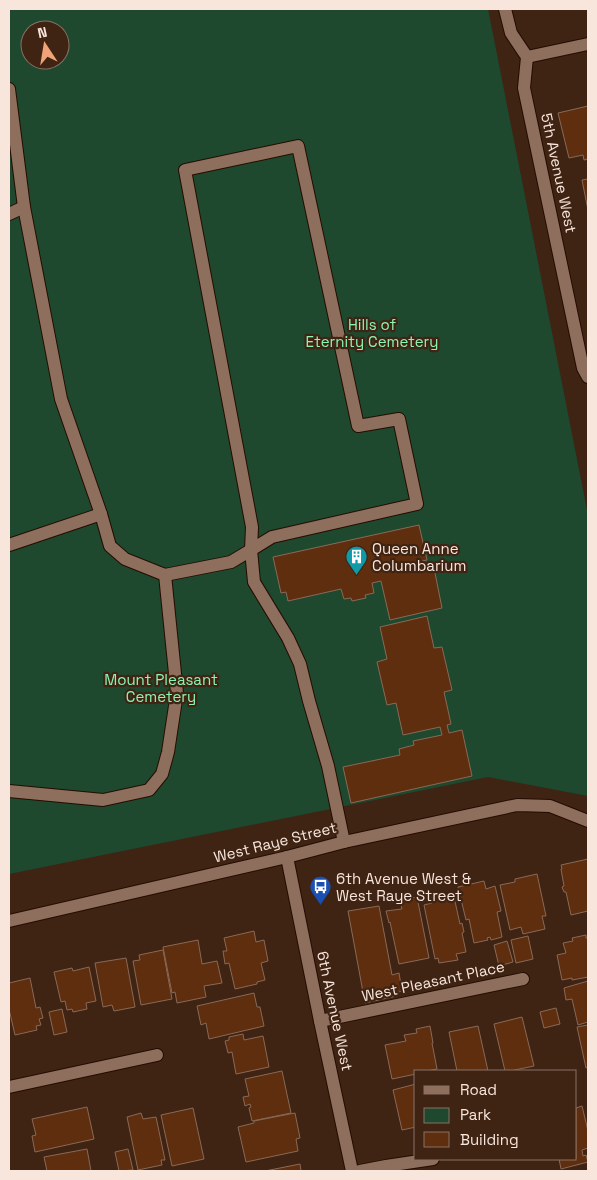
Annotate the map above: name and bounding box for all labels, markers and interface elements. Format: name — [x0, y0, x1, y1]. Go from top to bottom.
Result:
north arrow — [20, 20, 70, 70]
text: N — [36, 23, 49, 42]
street label: 5th Avenue West — [537, 111, 581, 235]
park label: Hills of Eternity Cemetery — [306, 315, 438, 351]
place label: Queen Anne Columbarium — [372, 539, 466, 575]
building icon: Queen Anne Columbarium — [344, 545, 368, 576]
park label: Mount Pleasant Cemetery — [104, 670, 218, 706]
street label: West Raye Street — [212, 818, 338, 866]
place label: 6th Avenue West & West Raye Street — [336, 869, 471, 905]
bus stop icon: 6th Avenue West & West Raye Street — [308, 875, 332, 906]
street label: 6th Avenue West — [313, 949, 357, 1073]
street label: West Pleasant Place — [360, 957, 506, 1005]
legend — [414, 1070, 577, 1160]
text: Road — [460, 1080, 497, 1099]
text: Park — [460, 1105, 491, 1124]
text: Building — [460, 1130, 519, 1149]

